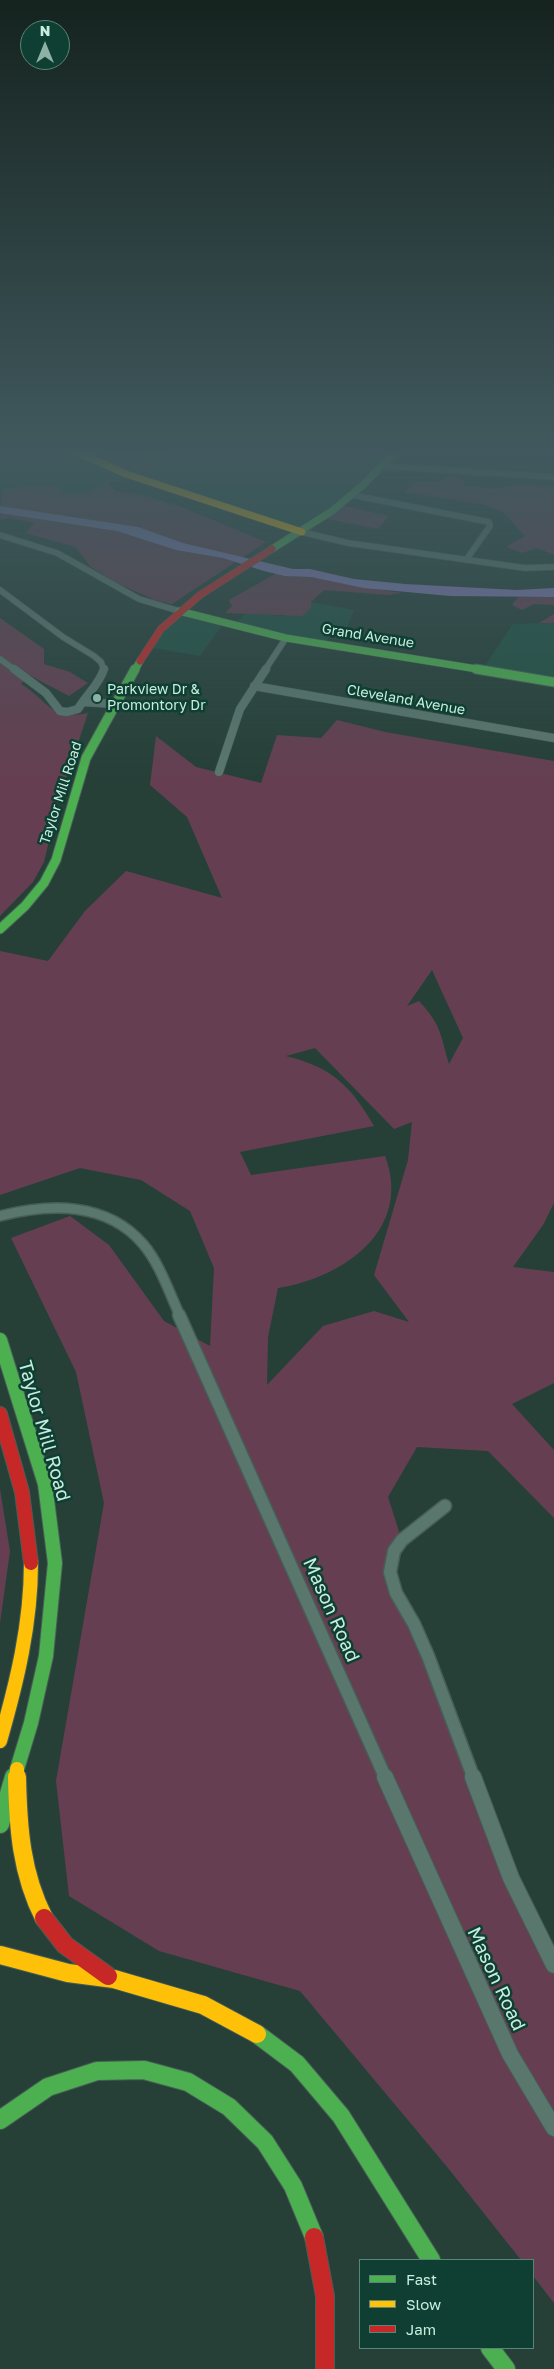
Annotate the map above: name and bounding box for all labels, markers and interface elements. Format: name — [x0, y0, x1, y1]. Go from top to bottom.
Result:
north arrow — [20, 20, 70, 70]
text: N — [40, 22, 50, 39]
street label: Grand Avenue — [321, 620, 415, 652]
street label: Cleveland Avenue — [345, 681, 467, 719]
place label: Parkview Dr & Promontory Dr — [107, 682, 206, 714]
marker: Parkview Dr & Promontory Dr — [91, 692, 103, 704]
street label: Taylor Mill Road — [36, 739, 86, 847]
street label: Taylor Mill Road — [13, 1358, 75, 1504]
street label: Mason Road — [298, 1554, 364, 1666]
street label: Mason Road — [462, 1924, 530, 2034]
legend — [359, 2259, 534, 2349]
text: Fast — [406, 2270, 437, 2288]
text: Slow — [406, 2295, 441, 2313]
text: Jam — [406, 2320, 436, 2338]

